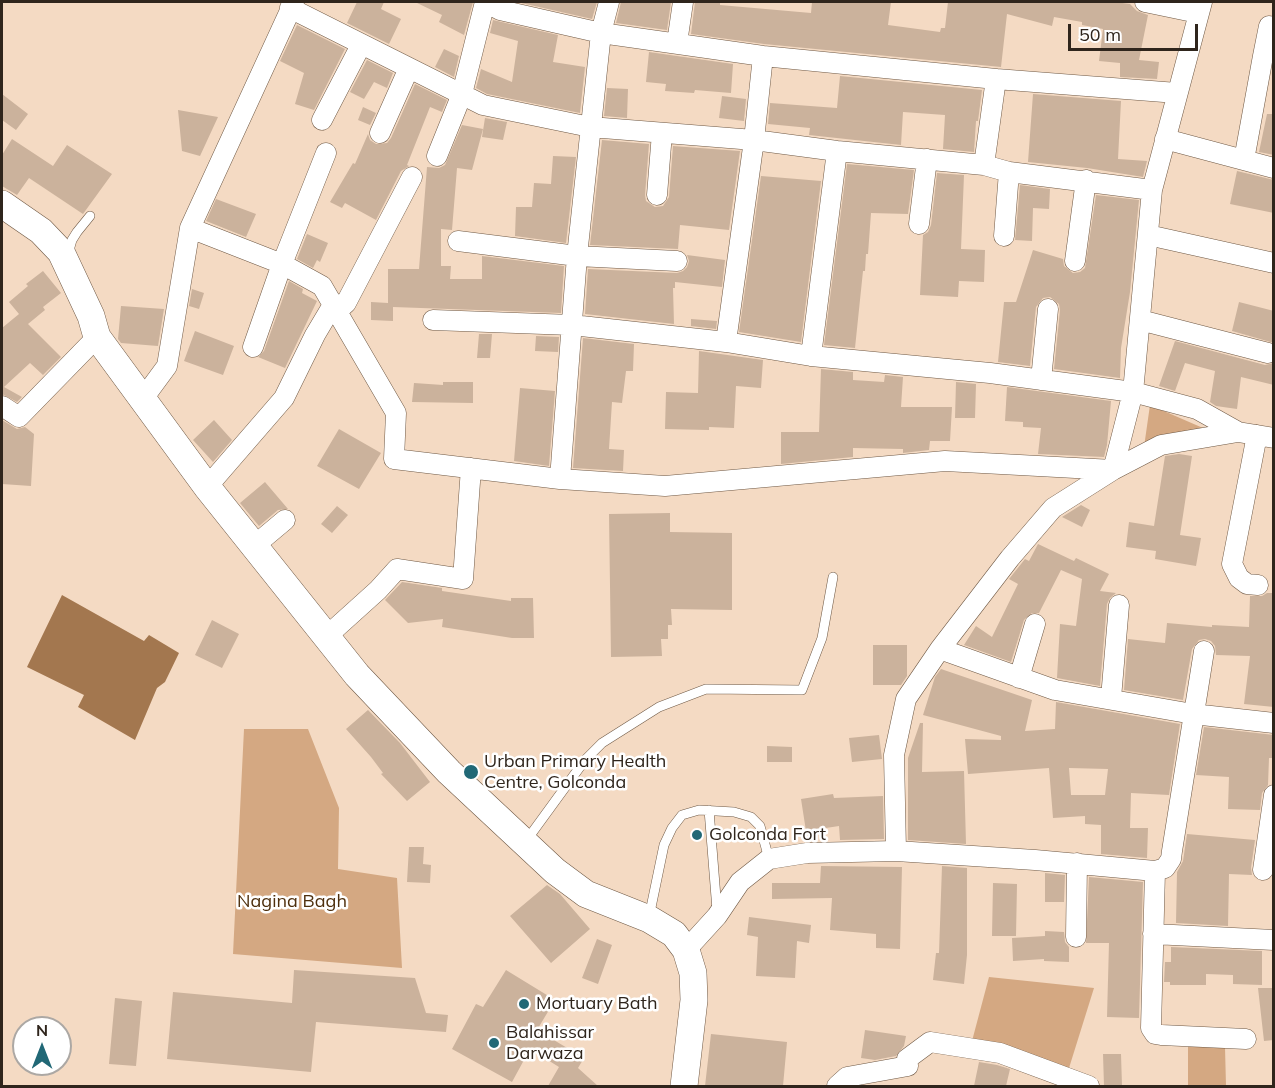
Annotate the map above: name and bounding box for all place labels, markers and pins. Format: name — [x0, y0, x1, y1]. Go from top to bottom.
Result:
place label: Urban Primary Health Centre, Golconda — [484, 751, 666, 794]
marker: Urban Primary Health Centre, Golconda — [462, 763, 480, 781]
place label: Golconda Fort — [709, 824, 826, 846]
marker: Golconda Fort — [690, 828, 704, 842]
place label: Mortuary Bath — [536, 993, 657, 1015]
marker: Mortuary Bath — [517, 997, 531, 1011]
place label: Balahissar Darwaza — [506, 1022, 594, 1064]
marker: Balahissar Darwaza — [487, 1036, 501, 1050]

